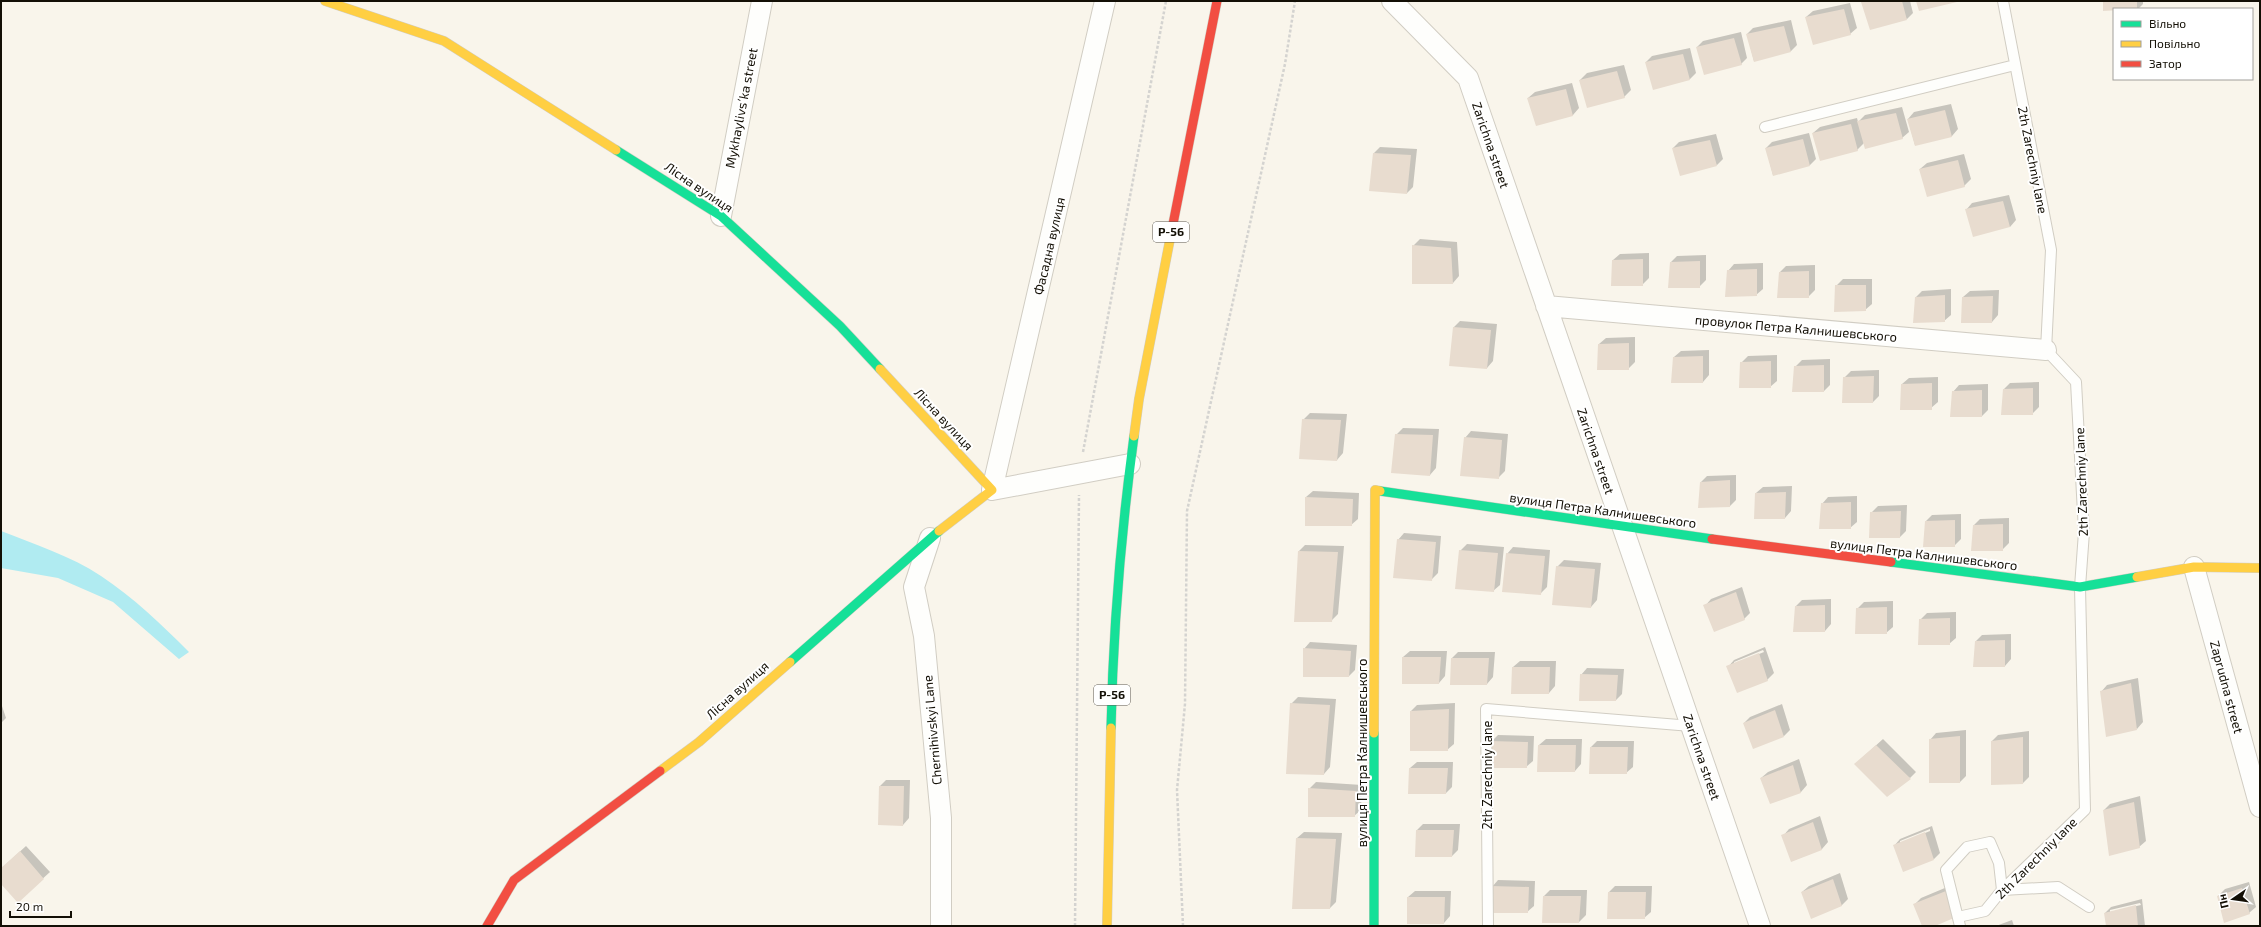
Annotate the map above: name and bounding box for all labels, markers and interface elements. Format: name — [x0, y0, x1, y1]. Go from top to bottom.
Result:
legend — [2113, 8, 2253, 80]
text: Вільно — [2149, 16, 2186, 30]
text: Повільно — [2149, 36, 2200, 50]
street label: Mykhaylivsʹka street — [721, 46, 761, 170]
text: Затор — [2149, 56, 2182, 70]
street label: Zarichna street — [1469, 100, 1513, 190]
street label: 2th Zarechniy lane — [2015, 105, 2051, 215]
street label: Лісна вулиця — [662, 158, 736, 216]
street label: Фасадна вулиця — [1030, 195, 1068, 297]
road number: Р-56 — [1153, 222, 1189, 242]
street label: провулок Петра Калнишевського — [1694, 311, 1898, 345]
street label: Лісна вулиця — [911, 385, 977, 453]
street label: Zarichna street — [1574, 406, 1618, 496]
street label: 2th Zarechniy lane — [2071, 427, 2091, 537]
street label: вулиця Петра Калнишевського — [1508, 489, 1698, 531]
street label: вулиця Петра Калнишевського — [1829, 535, 2019, 573]
street label: Zaprudna street — [2207, 639, 2247, 735]
street label: Лісна вулиця — [702, 658, 772, 722]
street label: вулиця Петра Калнишевського — [1354, 659, 1370, 847]
street label: Chernihivskyi Lane — [919, 674, 945, 786]
road number: Р-56 — [1094, 685, 1130, 705]
street label: Zarichna street — [1680, 712, 1724, 802]
street label: 2th Zarechniy lane — [1479, 721, 1495, 829]
street label: 2th Zarechniy lane — [1992, 814, 2080, 902]
north arrow — [2213, 879, 2253, 919]
scale bar — [10, 893, 71, 919]
text: Пн — [2215, 893, 2231, 910]
text: 20 m — [16, 899, 43, 913]

